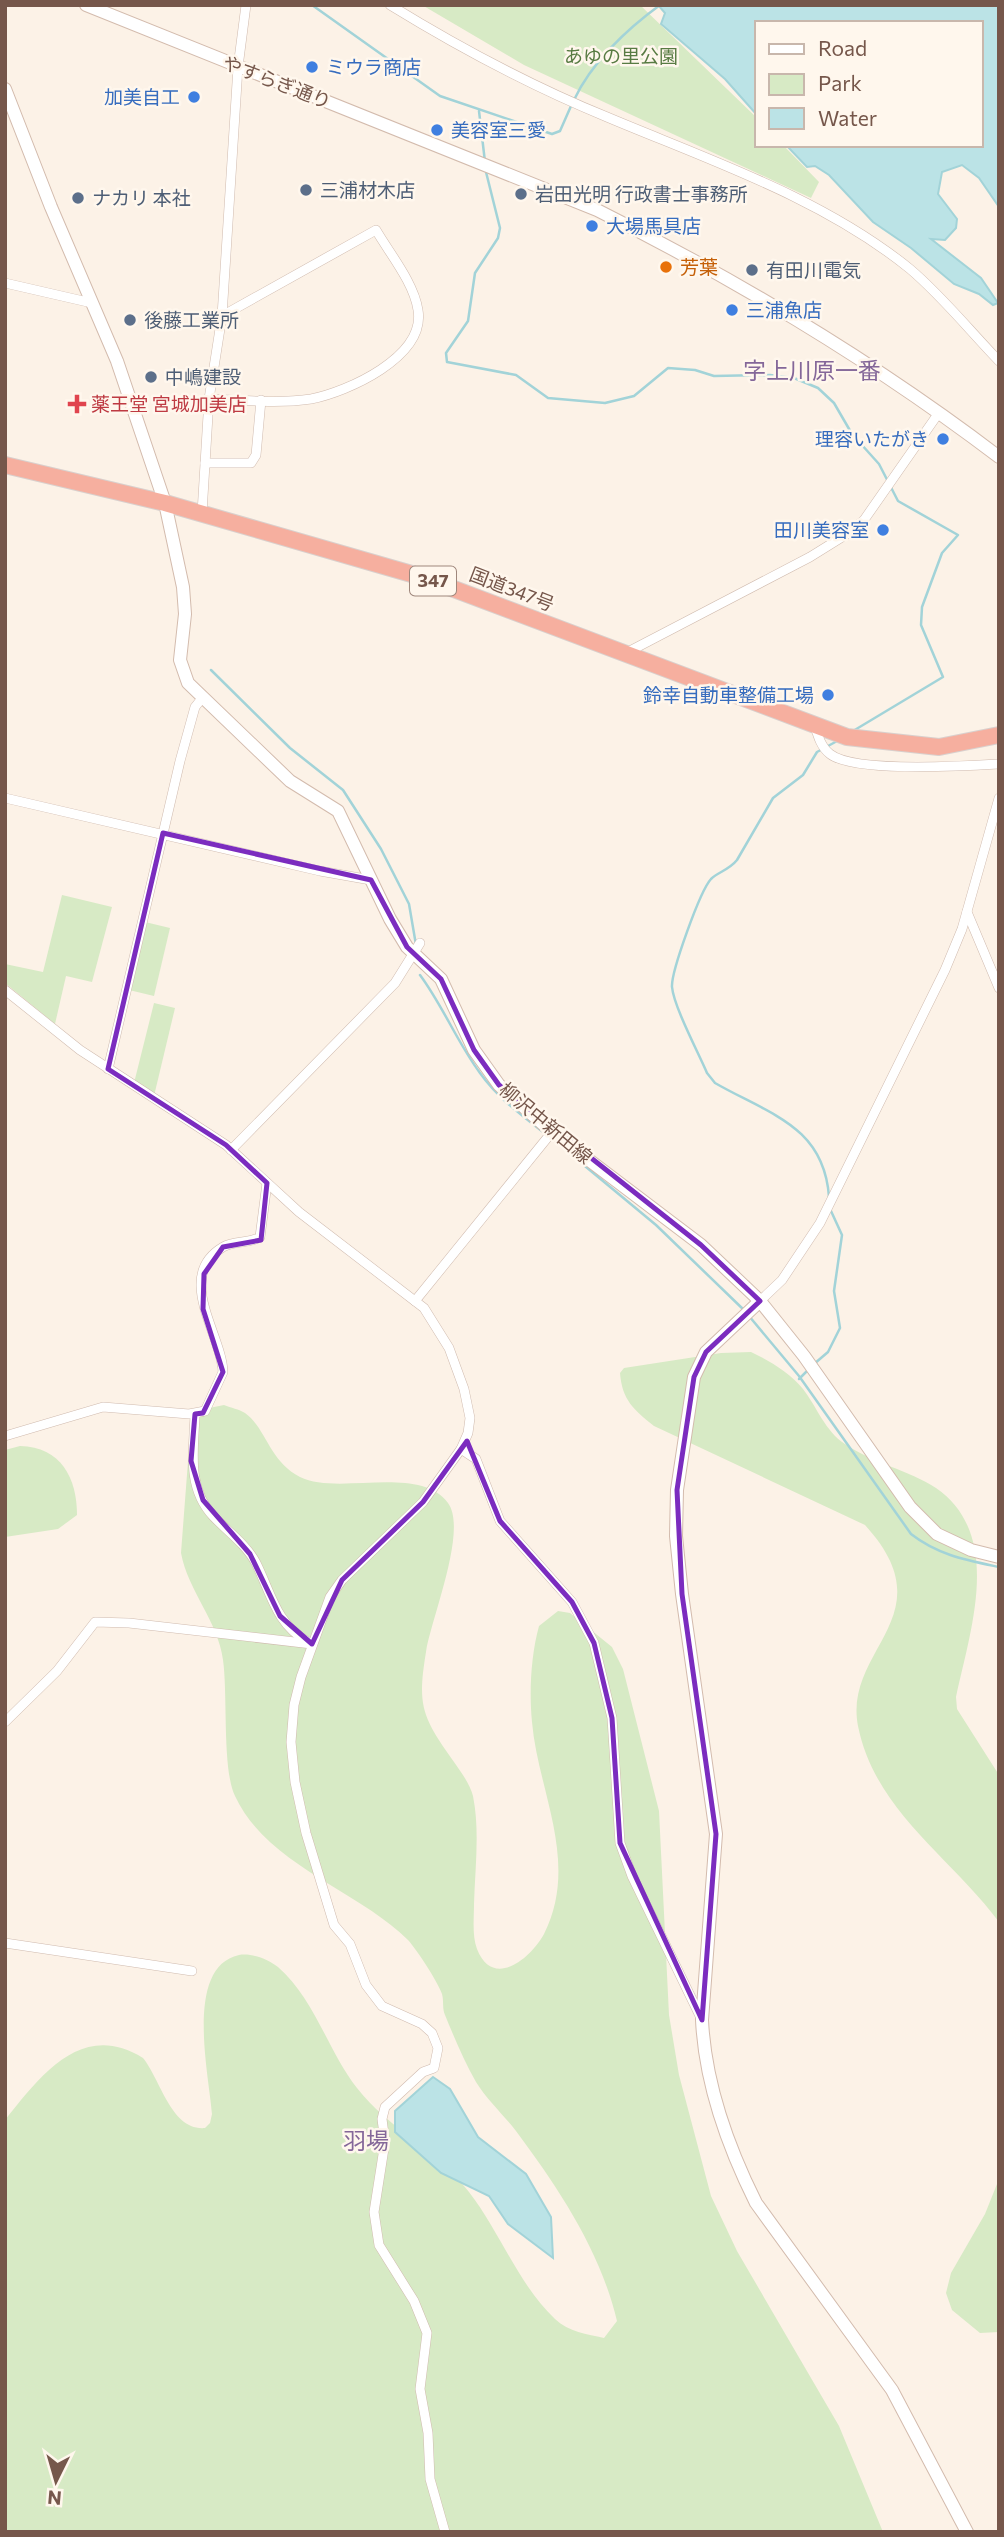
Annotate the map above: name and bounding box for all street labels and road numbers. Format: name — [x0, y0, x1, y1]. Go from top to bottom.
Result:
street label: やすらぎ通り — [220, 50, 335, 113]
street label: 国道347号 — [467, 562, 558, 615]
road number: 347 — [410, 566, 456, 596]
street label: 柳沢中新田線 — [495, 1077, 597, 1168]

